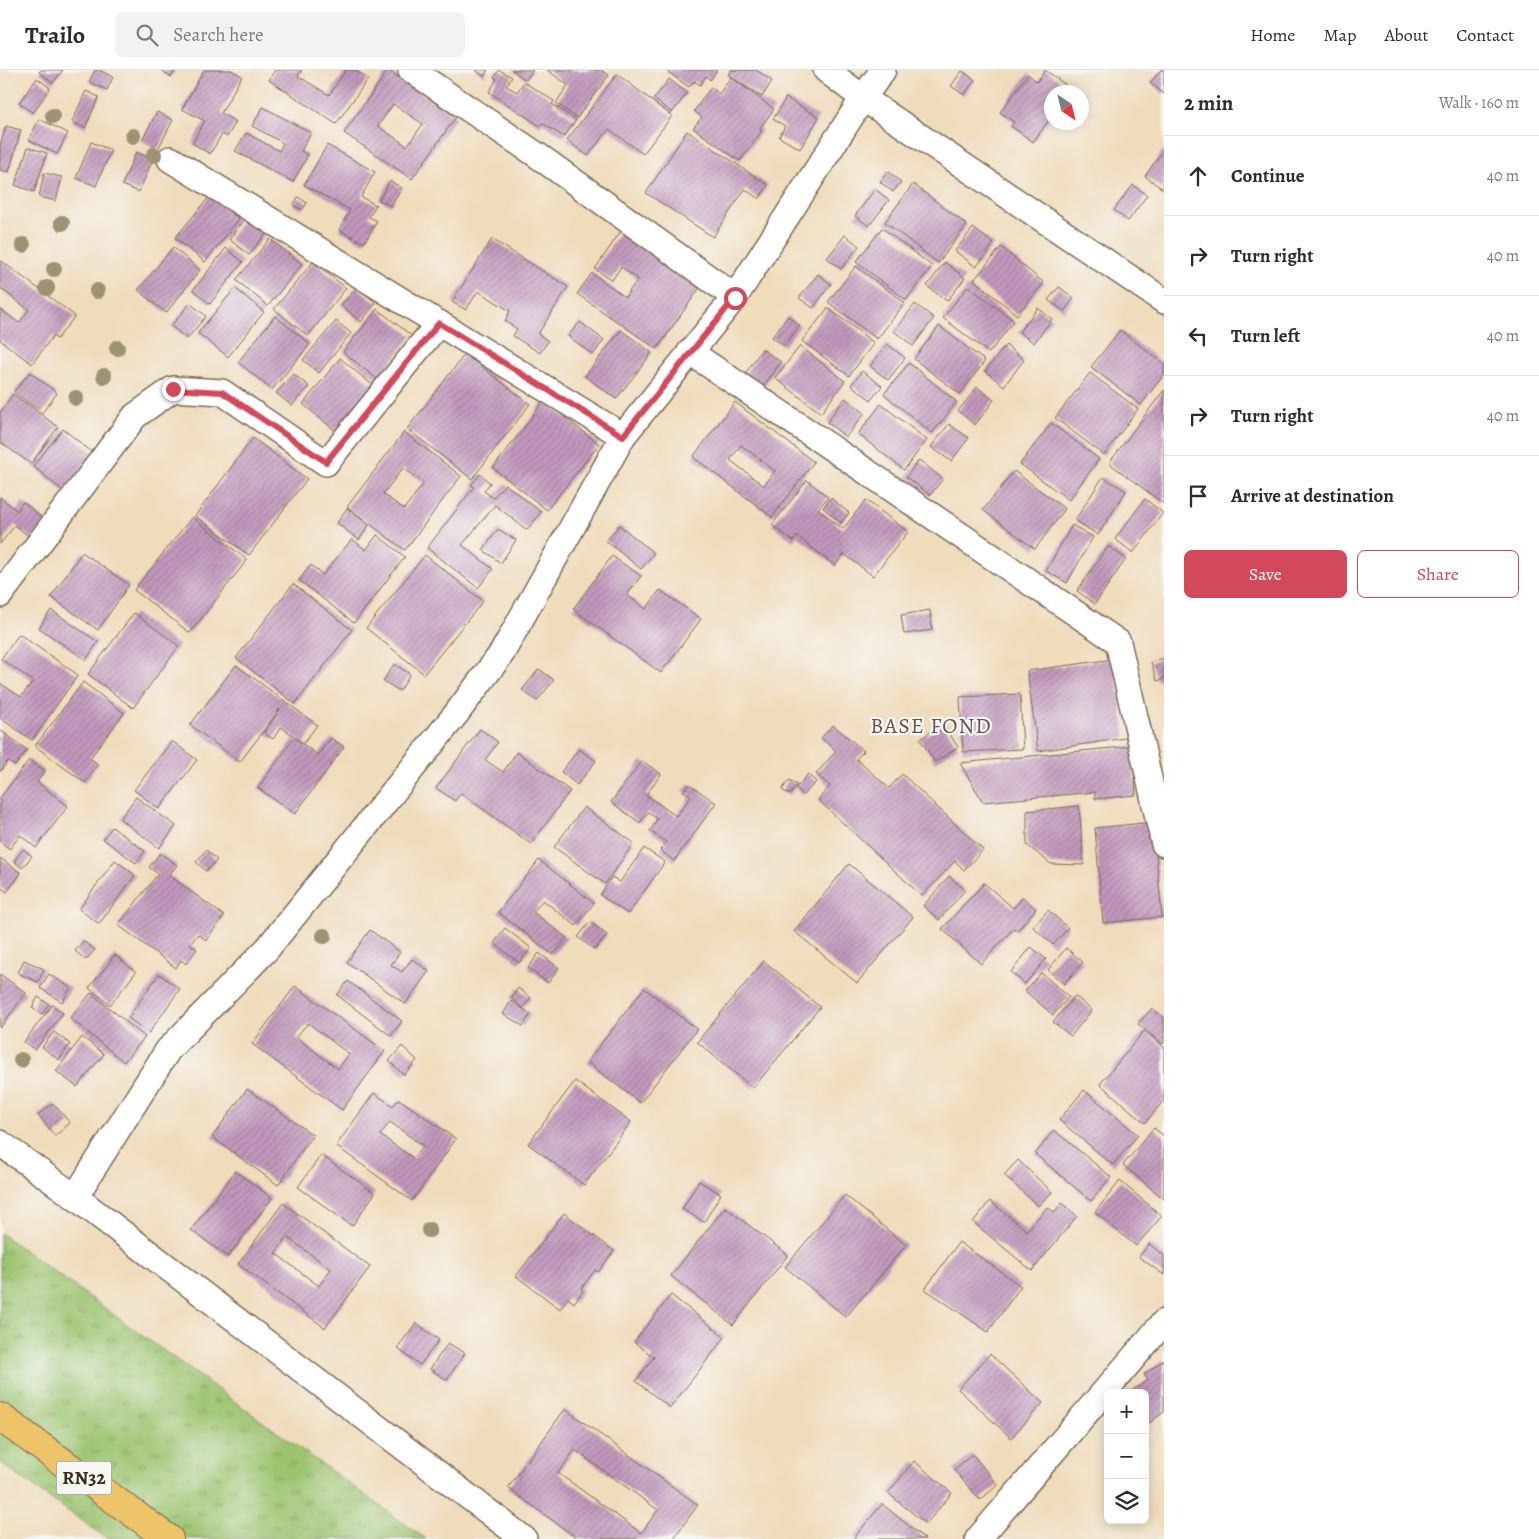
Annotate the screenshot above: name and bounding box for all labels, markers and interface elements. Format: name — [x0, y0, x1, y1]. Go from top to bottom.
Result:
search box — [115, 12, 465, 57]
text: Trailo — [25, 19, 85, 51]
icon: search — [133, 21, 161, 49]
text: Search here — [173, 22, 264, 48]
text: Home — [1250, 23, 1295, 47]
text: Map — [1323, 23, 1356, 47]
text: About — [1384, 23, 1428, 47]
text: Contact — [1456, 23, 1514, 47]
north arrow — [1044, 85, 1089, 130]
text: 2 min — [1184, 89, 1233, 117]
text: Walk · 160 m — [1439, 92, 1519, 114]
icon: ahead — [1184, 162, 1212, 190]
text: Continue — [1231, 163, 1305, 189]
text: 40 m — [1487, 165, 1519, 187]
icon: right — [1184, 242, 1212, 270]
text: Turn right — [1231, 243, 1313, 269]
text: 40 m — [1487, 245, 1519, 267]
route start — [724, 287, 747, 310]
icon: left — [1184, 322, 1212, 350]
text: Turn left — [1231, 323, 1300, 349]
text: 40 m — [1487, 325, 1519, 347]
route end — [162, 378, 185, 401]
icon: right — [1184, 402, 1212, 430]
text: Turn right — [1231, 403, 1313, 429]
text: 40 m — [1487, 405, 1519, 427]
icon: arrive — [1184, 482, 1212, 510]
text: Arrive at destination — [1231, 483, 1394, 509]
button: Save — [1184, 550, 1347, 598]
button: Share — [1357, 550, 1519, 598]
district label: BASE FOND — [870, 711, 992, 741]
map controls — [1104, 1389, 1149, 1524]
button: + — [1104, 1389, 1149, 1434]
button: − — [1104, 1434, 1149, 1479]
road number: RN32 — [56, 1462, 112, 1495]
button: layers — [1104, 1479, 1149, 1524]

